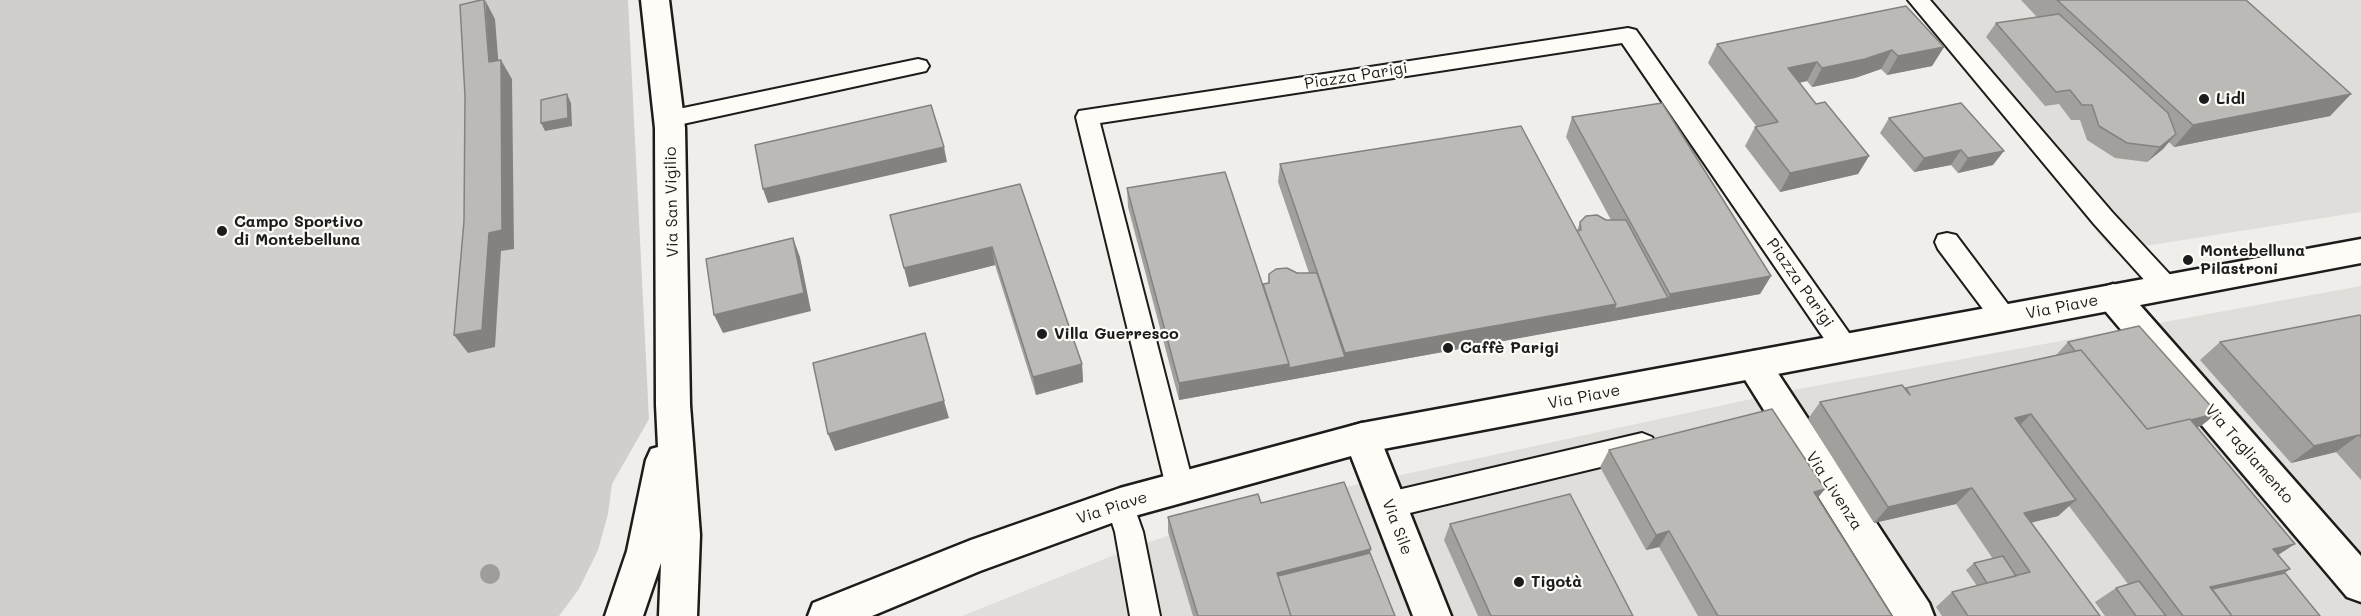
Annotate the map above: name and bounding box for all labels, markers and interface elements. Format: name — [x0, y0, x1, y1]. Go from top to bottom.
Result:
street label: Piazza Parigi — [1303, 58, 1409, 94]
place label: Lidl — [2216, 89, 2245, 109]
marker: Lidl — [2197, 92, 2211, 106]
street label: Via San Vigilio — [661, 146, 683, 258]
place label: Campo Sportivo di Montebelluna — [234, 212, 363, 250]
marker: Campo Sportivo di Montebelluna — [215, 224, 229, 238]
street label: Piazza Parigi — [1762, 235, 1838, 331]
place label: Montebelluna Pilastroni — [2200, 241, 2305, 279]
marker: Montebelluna Pilastroni — [2181, 253, 2195, 267]
street label: Via Piave — [2024, 291, 2100, 323]
place label: Villa Guerresco — [1054, 324, 1179, 344]
marker: Villa Guerresco — [1035, 327, 1049, 341]
place label: Caffè Parigi — [1460, 338, 1559, 358]
marker: Caffè Parigi — [1441, 341, 1455, 355]
street label: Via Piave — [1546, 381, 1622, 413]
street label: Via Tagliamento — [2201, 400, 2297, 508]
street label: Via Livenza — [1802, 448, 1866, 534]
street label: Via Piave — [1074, 488, 1150, 528]
street label: Via Sile — [1378, 496, 1416, 558]
place label: Tigotà — [1531, 572, 1582, 592]
marker: Tigotà — [1512, 575, 1526, 589]

